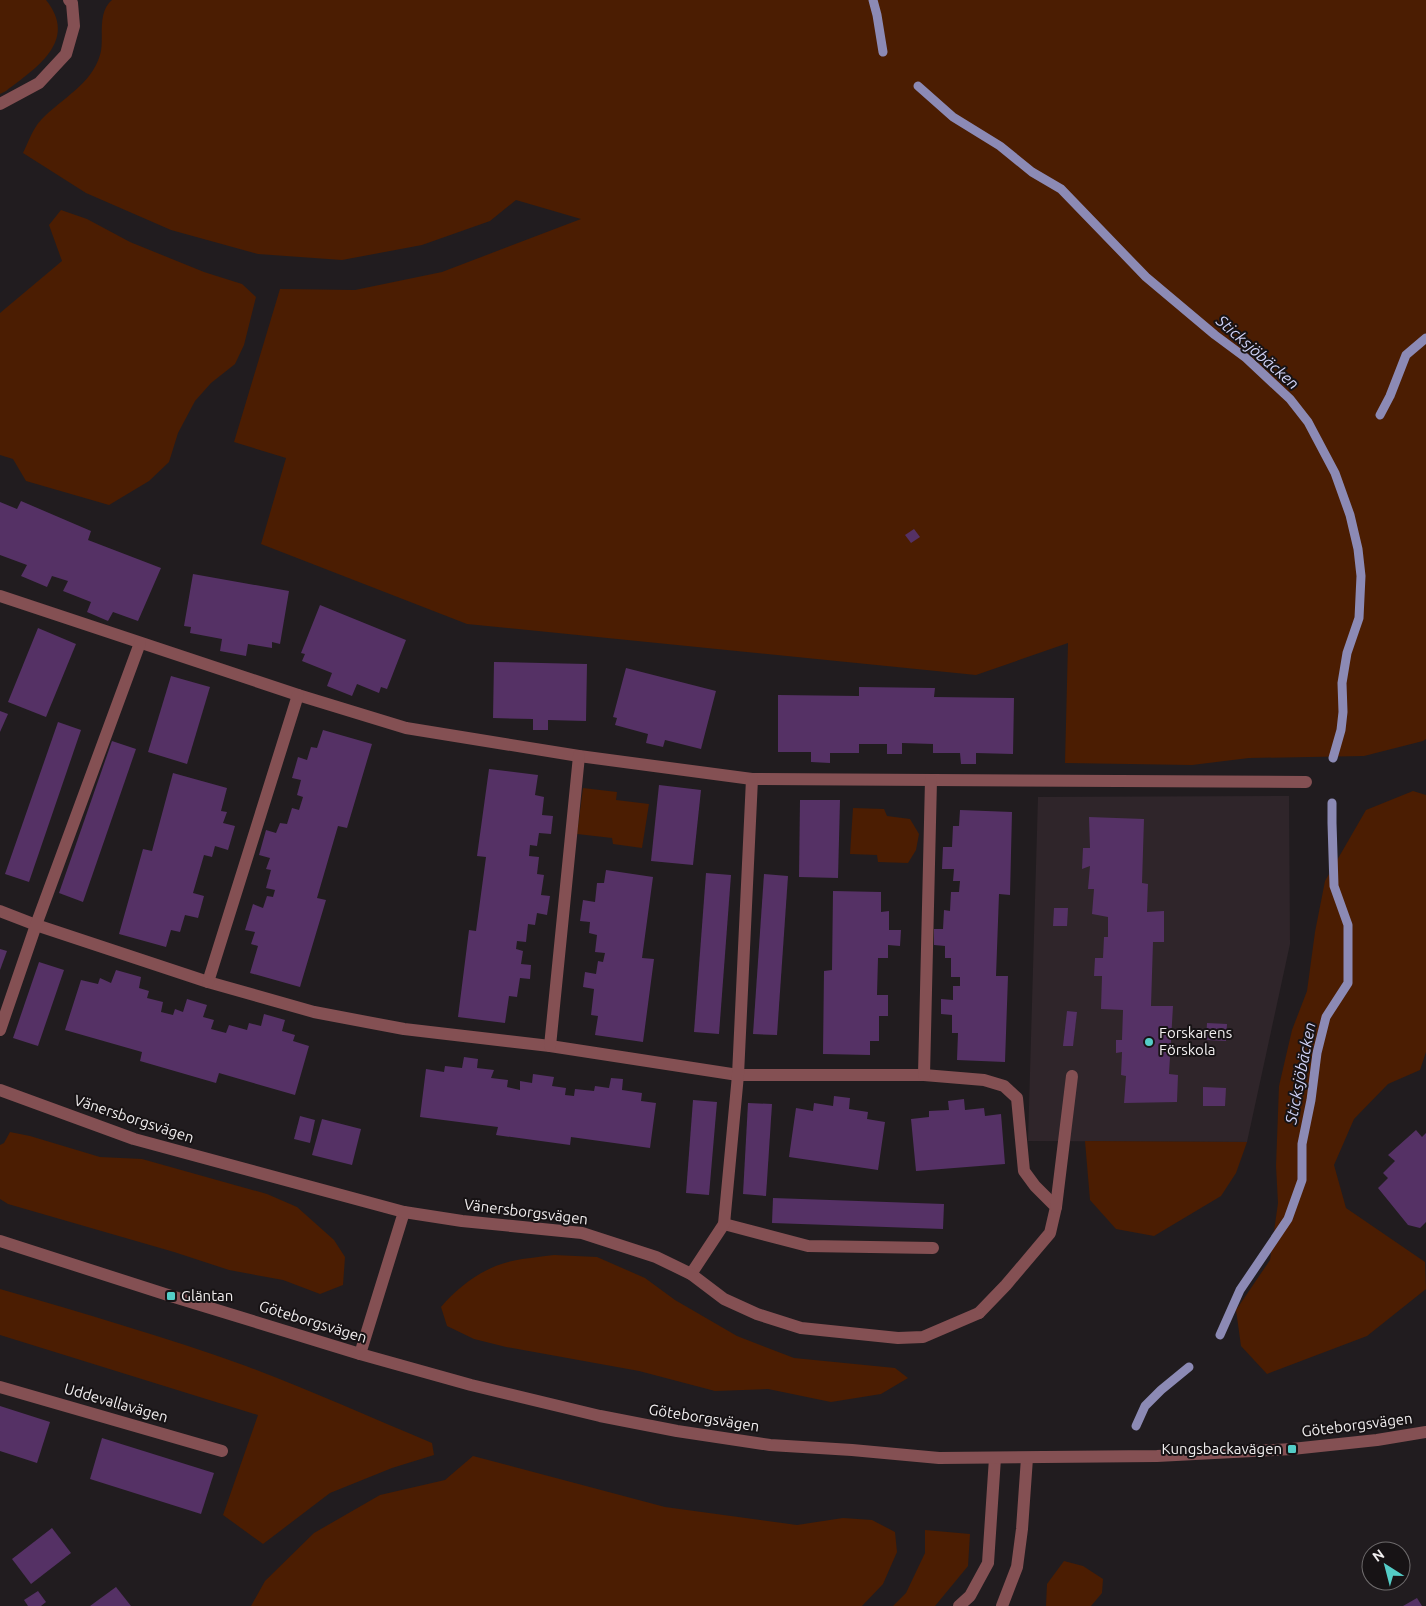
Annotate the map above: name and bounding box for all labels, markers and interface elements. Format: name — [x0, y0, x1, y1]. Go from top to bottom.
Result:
water label: Sticksjöbäcken — [1212, 311, 1303, 393]
water label: Sticksjöbäcken — [1281, 1021, 1319, 1126]
place label: Forskarens Förskola — [1159, 1024, 1232, 1058]
marker: Forskarens Förskola — [1143, 1036, 1155, 1048]
street label: Vänersborgsvägen — [72, 1091, 196, 1146]
street label: Vänersborgsvägen — [463, 1195, 589, 1228]
place label: Gläntan — [181, 1287, 233, 1304]
marker: Gläntan — [165, 1290, 177, 1302]
street label: Göteborgsvägen — [257, 1297, 369, 1346]
street label: Uddevallavägen — [62, 1380, 170, 1425]
street label: Göteborgsvägen — [648, 1400, 761, 1435]
street label: Göteborgsvägen — [1300, 1409, 1413, 1440]
place label: Kungsbackavägen — [1161, 1440, 1282, 1457]
marker: Kungsbackavägen — [1286, 1443, 1298, 1455]
north arrow — [1361, 1541, 1411, 1591]
text: N — [1369, 1546, 1387, 1565]

